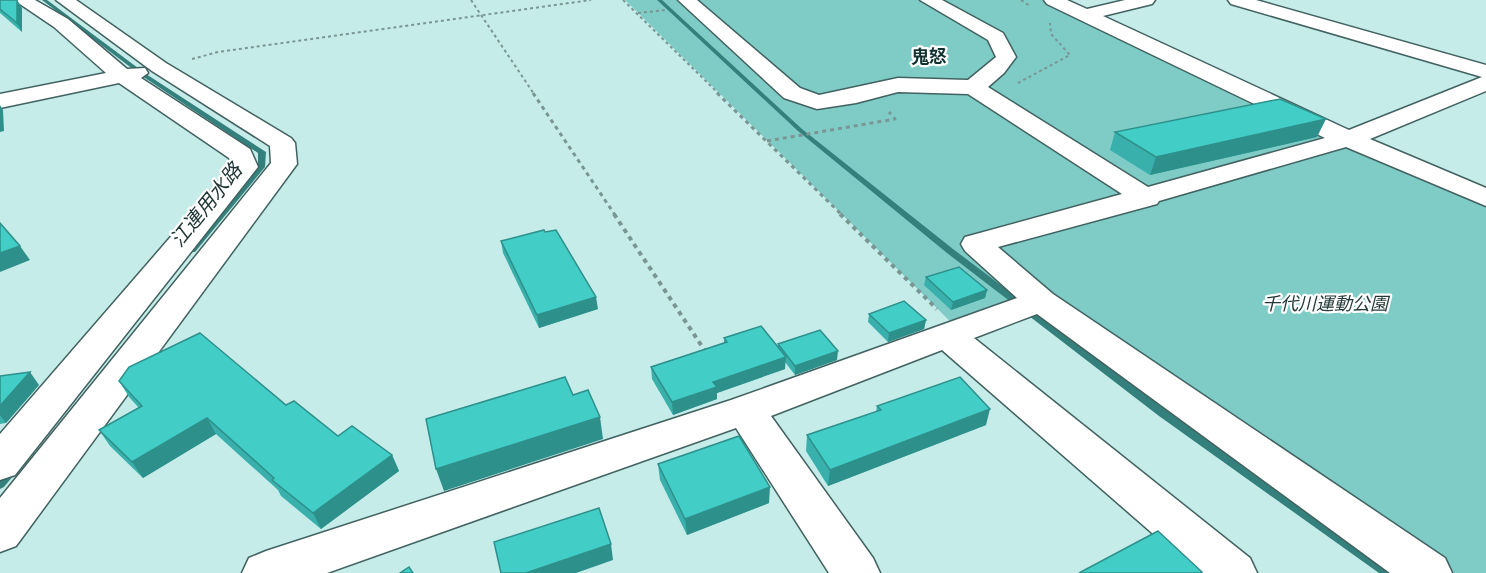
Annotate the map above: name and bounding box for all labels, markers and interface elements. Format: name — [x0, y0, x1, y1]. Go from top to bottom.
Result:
district label: 鬼怒 — [911, 45, 947, 68]
water label: 江連用水路 — [164, 156, 249, 252]
park label: 千代川運動公園 — [1262, 292, 1391, 315]

